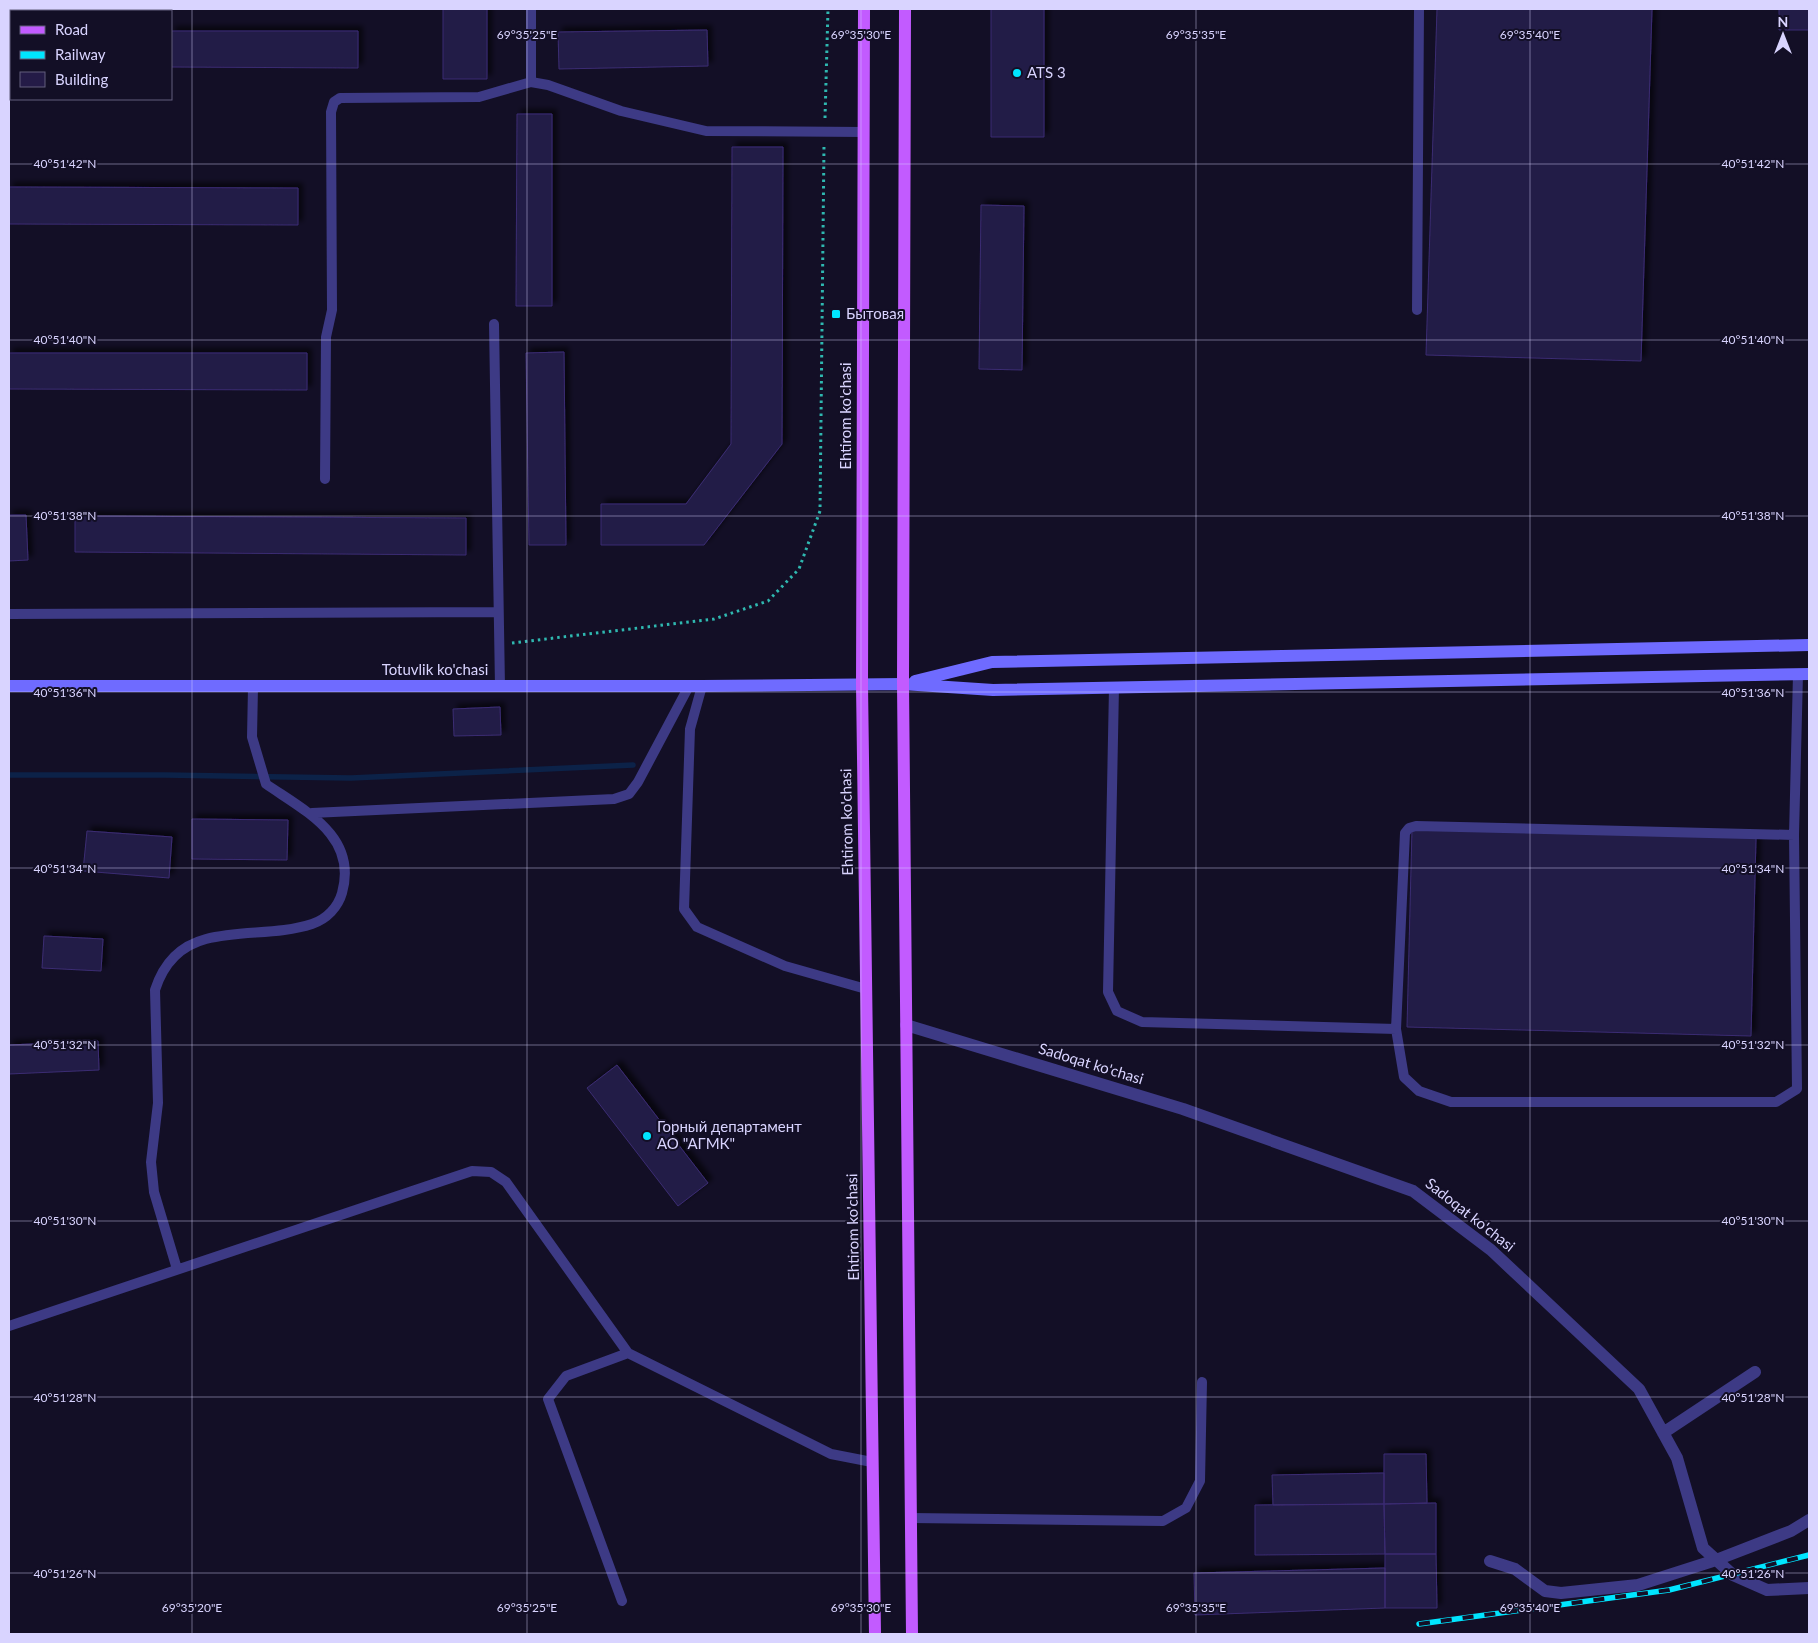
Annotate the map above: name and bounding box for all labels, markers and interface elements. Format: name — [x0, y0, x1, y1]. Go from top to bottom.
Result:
legend — [10, 10, 172, 100]
north arrow — [1758, 10, 1808, 60]
text: N — [1778, 13, 1788, 30]
text: Road — [55, 20, 88, 38]
text: 69°35'25"E — [497, 27, 557, 42]
text: 69°35'30"E — [831, 27, 891, 42]
text: 69°35'35"E — [1166, 27, 1226, 42]
text: 69°35'40"E — [1500, 27, 1560, 42]
text: Railway — [55, 45, 106, 63]
place label: ATS 3 — [1027, 63, 1066, 81]
marker: ATS 3 — [1011, 67, 1023, 79]
text: Building — [55, 70, 108, 88]
text: 40°51'42"N — [34, 156, 96, 171]
text: 40°51'42"N — [1722, 156, 1784, 171]
place label: Бытовая — [846, 304, 904, 322]
marker: Бытовая — [830, 308, 842, 320]
text: 40°51'40"N — [34, 332, 96, 347]
text: 40°51'40"N — [1722, 332, 1784, 347]
street label: Ehtirom ko'chasi — [836, 362, 854, 470]
text: 40°51'38"N — [34, 508, 96, 523]
text: 40°51'38"N — [1722, 508, 1784, 523]
street label: Totuvlik ko'chasi — [382, 660, 488, 678]
text: 40°51'36"N — [34, 685, 96, 700]
text: 40°51'36"N — [1722, 685, 1784, 700]
street label: Ehtirom ko'chasi — [836, 768, 856, 876]
text: 40°51'34"N — [34, 861, 96, 876]
text: 40°51'34"N — [1722, 861, 1784, 876]
text: 40°51'32"N — [34, 1037, 96, 1052]
text: 40°51'32"N — [1722, 1037, 1784, 1052]
street label: Sadoqat ko'chasi — [1037, 1039, 1146, 1088]
place label: Горный департамент АО "АГМК" — [657, 1117, 802, 1152]
marker: Горный департамент АО "АГМК" — [641, 1130, 653, 1142]
street label: Ehtirom ko'chasi — [842, 1173, 862, 1281]
street label: Sadoqat ko'chasi — [1422, 1174, 1519, 1255]
text: 40°51'30"N — [34, 1213, 96, 1228]
text: 40°51'30"N — [1722, 1213, 1784, 1228]
text: 40°51'28"N — [34, 1390, 96, 1405]
text: 40°51'28"N — [1722, 1390, 1784, 1405]
text: 40°51'26"N — [34, 1566, 96, 1581]
text: 40°51'26"N — [1722, 1566, 1784, 1581]
text: 69°35'20"E — [162, 1600, 222, 1615]
text: 69°35'25"E — [497, 1600, 557, 1615]
text: 69°35'30"E — [831, 1600, 891, 1615]
text: 69°35'35"E — [1166, 1600, 1226, 1615]
text: 69°35'40"E — [1500, 1600, 1560, 1615]

